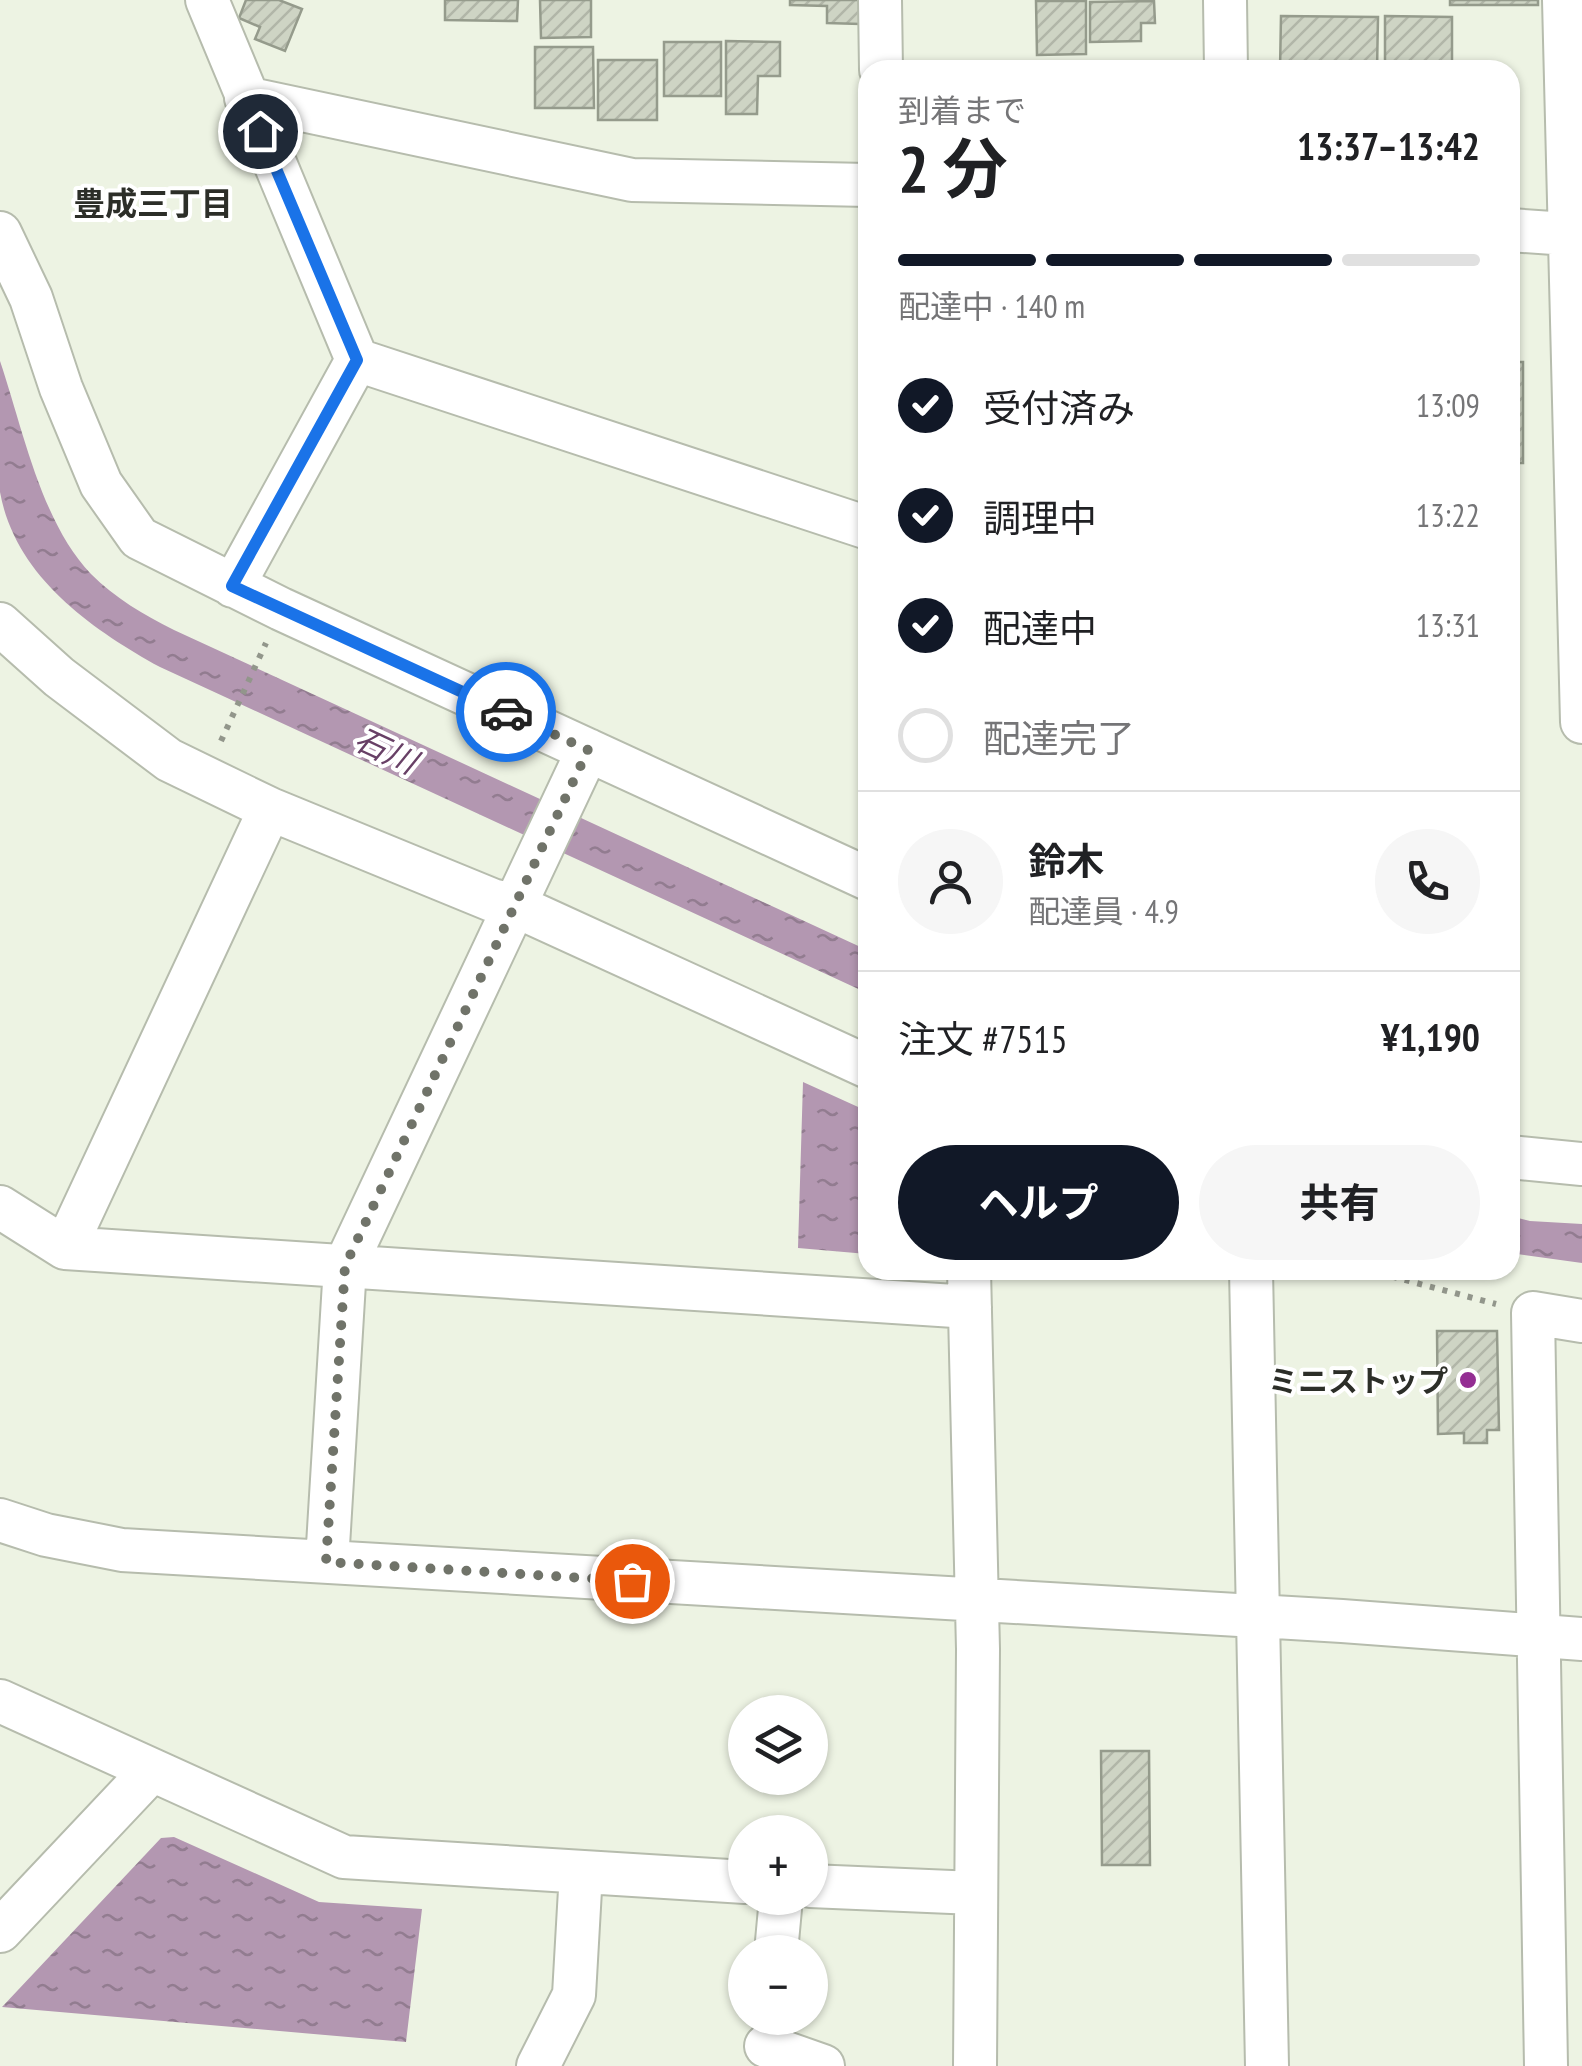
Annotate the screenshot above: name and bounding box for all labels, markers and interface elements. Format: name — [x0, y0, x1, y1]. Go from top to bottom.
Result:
pin — [218, 89, 303, 174]
text: 到着まで — [898, 89, 1026, 131]
icon: home — [233, 104, 288, 159]
text: 13:37–13:42 — [1297, 121, 1480, 170]
text: 2 分 — [898, 126, 1007, 210]
district label: 豊成三丁目 — [73, 182, 233, 224]
text: 配達中 · 140 m — [898, 285, 1085, 327]
icon: check — [898, 378, 953, 433]
text: 受付済み — [983, 383, 1135, 432]
text: 13:09 — [1416, 384, 1480, 426]
icon: check — [898, 488, 953, 543]
text: 調理中 — [983, 493, 1097, 542]
text: 13:22 — [1416, 494, 1480, 536]
icon: check — [898, 598, 953, 653]
text: 配達中 — [983, 603, 1097, 652]
text: 13:31 — [1416, 604, 1480, 646]
courier — [456, 662, 556, 762]
icon: car — [479, 685, 534, 740]
text: 配達完了 — [983, 713, 1135, 762]
water label: 石川 — [348, 717, 427, 784]
button: person — [898, 829, 1003, 934]
button: phone — [1375, 829, 1480, 934]
text: 鈴木 — [1028, 836, 1104, 885]
text: 配達員 · 4.9 — [1028, 890, 1179, 932]
text: ¥1,190 — [1381, 1012, 1480, 1061]
text: 注文 #7515 — [898, 1014, 1068, 1063]
button: ヘルプ — [898, 1145, 1179, 1260]
button: 共有 — [1199, 1145, 1480, 1260]
place label: ミニストップ — [1268, 1361, 1448, 1400]
marker: ミニストップ — [1457, 1369, 1479, 1391]
pin — [590, 1539, 675, 1624]
icon: bag — [605, 1554, 660, 1609]
map controls — [728, 1695, 828, 2035]
button: layers — [728, 1695, 828, 1795]
button: + — [728, 1815, 828, 1915]
button: − — [728, 1935, 828, 2035]

